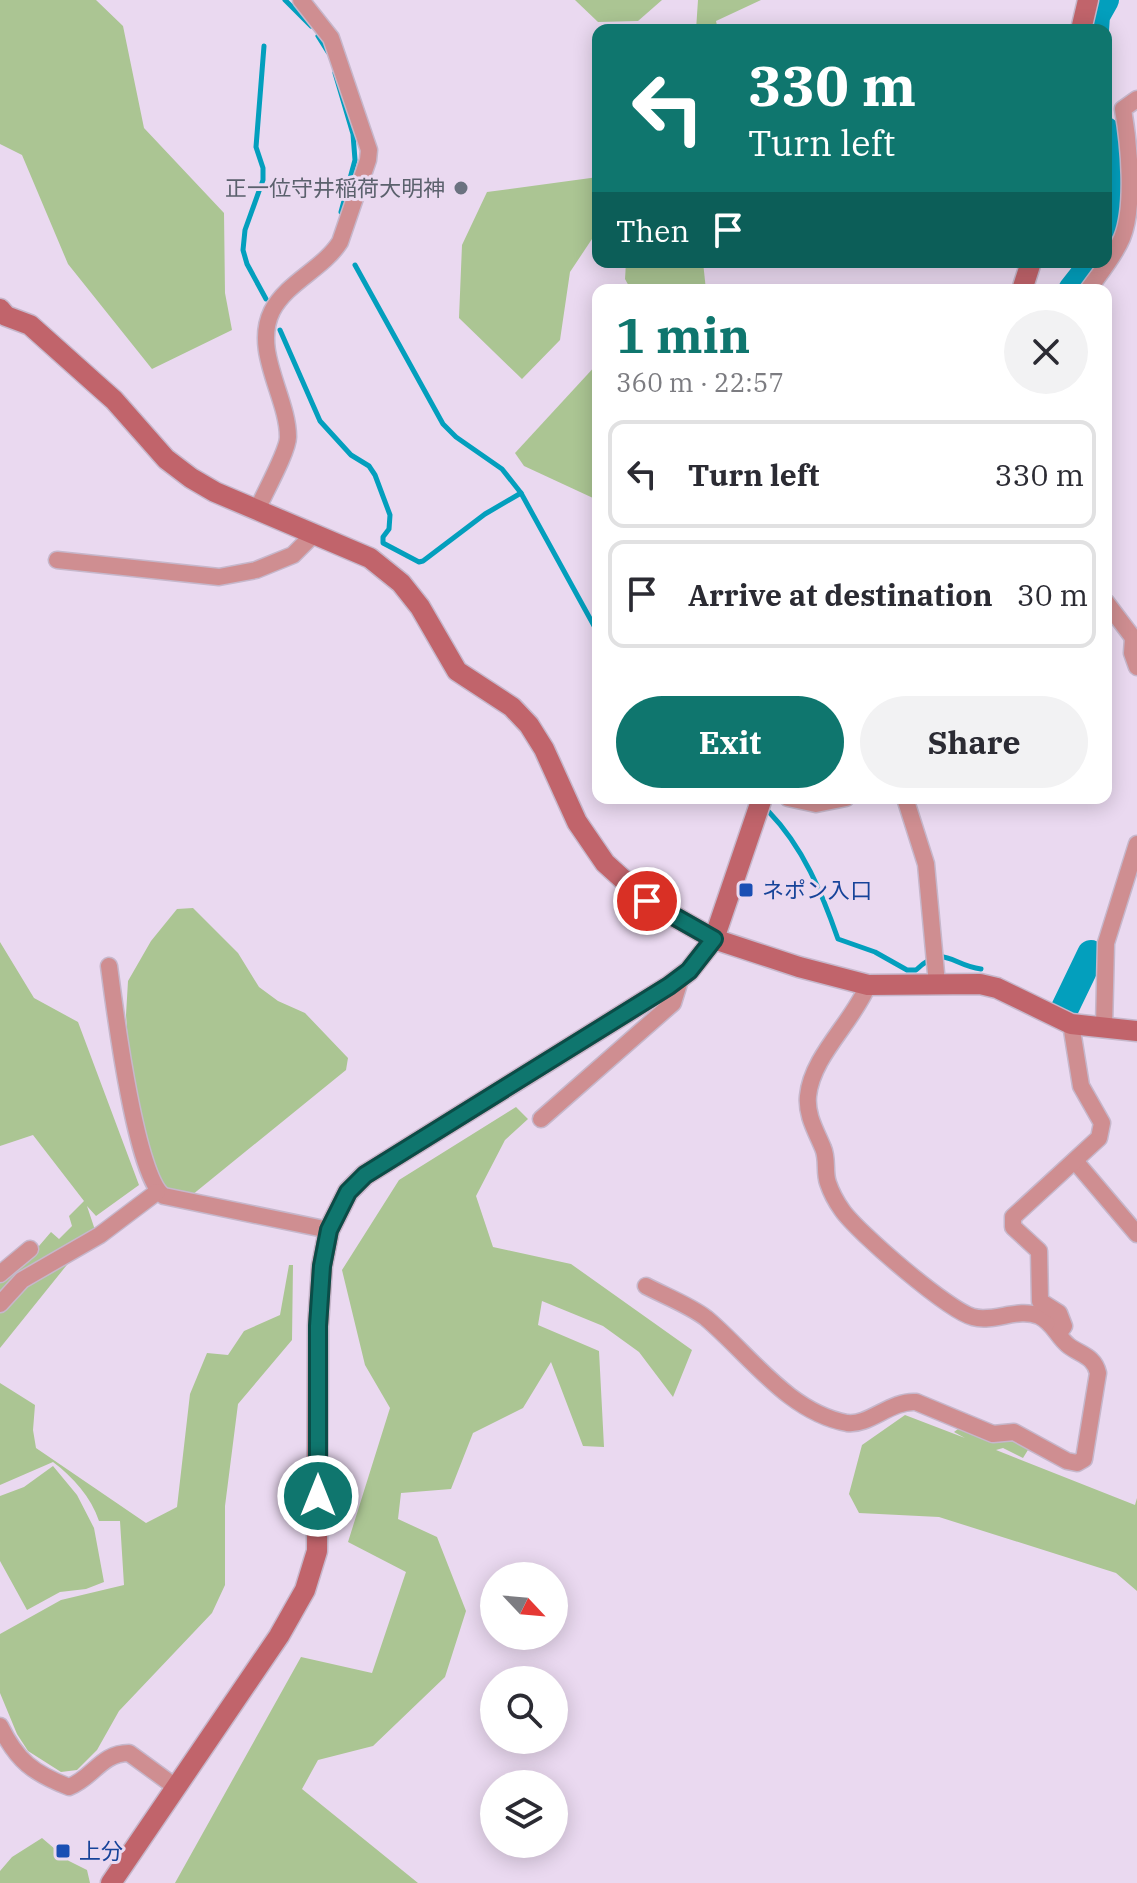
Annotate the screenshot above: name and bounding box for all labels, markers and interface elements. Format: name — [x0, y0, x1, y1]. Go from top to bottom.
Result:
text: 330 m — [748, 49, 916, 121]
icon: left — [616, 56, 720, 160]
text: Turn left — [748, 119, 895, 166]
place label: 正一位守井稲荷大明神 — [225, 173, 445, 202]
marker: 正一位守井稲荷大明神 — [452, 179, 470, 197]
icon: arrive — [706, 208, 750, 252]
text: Then — [616, 211, 690, 250]
text: 1 min — [616, 304, 750, 366]
button: close — [1004, 310, 1088, 394]
text: 360 m · 22:57 — [616, 365, 784, 399]
icon: left — [620, 452, 664, 496]
text: Turn left — [688, 455, 820, 494]
text: 330 m — [994, 455, 1084, 494]
icon: arrive — [620, 572, 664, 616]
text: Arrive at destination — [688, 575, 993, 614]
text: 30 m — [1017, 575, 1088, 614]
button: Exit — [616, 696, 844, 788]
button: Share — [860, 696, 1088, 788]
pin — [613, 867, 681, 935]
place label: ネポン入口 — [762, 875, 872, 904]
icon: arrive — [625, 879, 669, 923]
marker: ネポン入口 — [737, 881, 755, 899]
position arrow — [276, 1454, 360, 1538]
north arrow — [480, 1562, 568, 1650]
map controls — [480, 1562, 568, 1858]
button: search — [480, 1666, 568, 1754]
button: layers — [480, 1770, 568, 1858]
place label: 上分 — [79, 1836, 123, 1865]
marker: 上分 — [54, 1842, 72, 1860]

